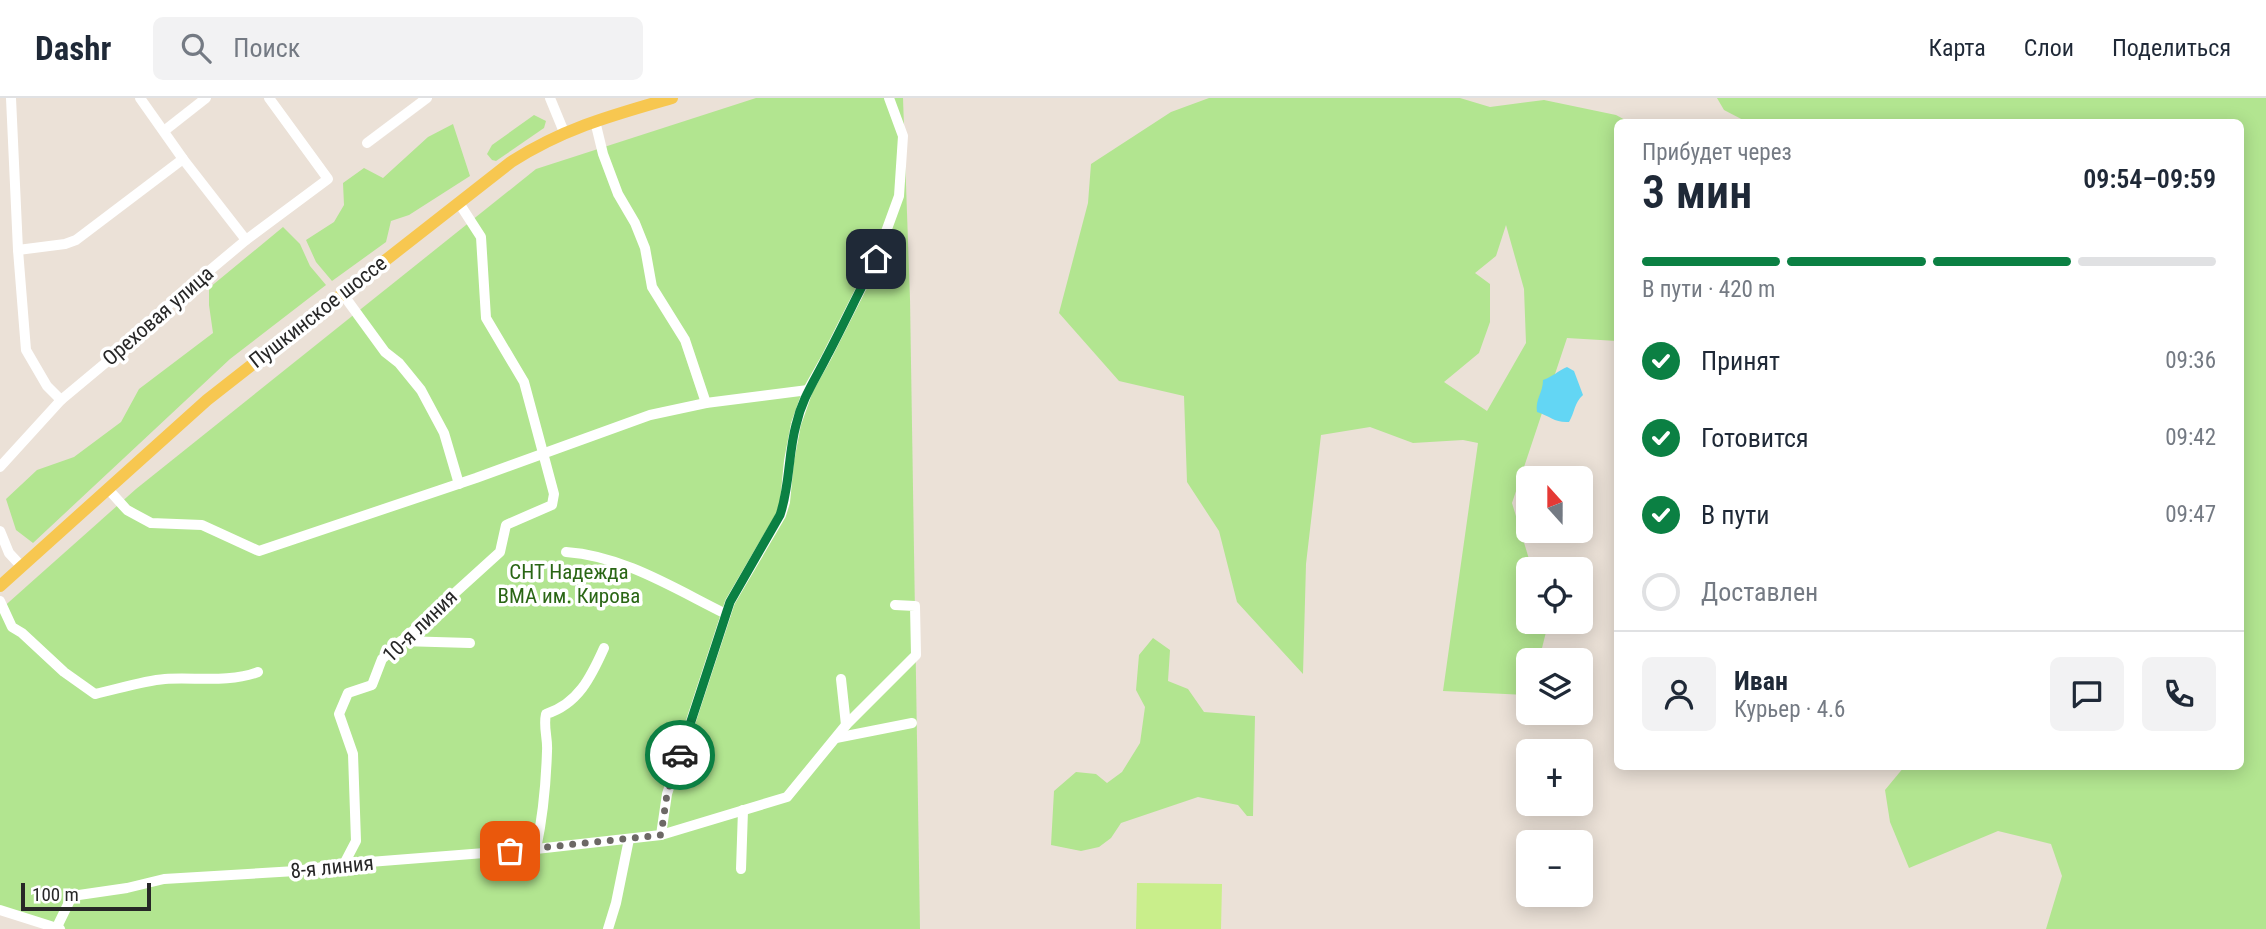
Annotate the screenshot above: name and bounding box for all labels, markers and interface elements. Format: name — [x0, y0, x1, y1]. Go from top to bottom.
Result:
search box — [153, 17, 643, 80]
text: Dashr — [35, 29, 111, 68]
icon: search — [177, 29, 215, 67]
text: Поиск — [233, 33, 300, 63]
text: Карта — [1928, 34, 1986, 62]
text: Слои — [2024, 34, 2074, 62]
text: Поделиться — [2112, 34, 2231, 62]
text: Прибудет через — [1642, 139, 1792, 166]
text: 09:54–09:59 — [2083, 164, 2216, 194]
text: 3 мин — [1642, 165, 1752, 219]
pin — [846, 229, 906, 289]
icon: home — [857, 240, 895, 278]
street label: Пушкинское шоссе — [245, 251, 391, 373]
street label: Ореховая улица — [98, 261, 218, 371]
text: В пути · 420 m — [1642, 276, 1775, 303]
icon: check — [1642, 342, 1680, 380]
text: Принят — [1701, 346, 1780, 376]
text: 09:36 — [2165, 347, 2216, 374]
icon: check — [1642, 419, 1680, 457]
text: Готовится — [1701, 423, 1809, 453]
text: 09:42 — [2165, 424, 2216, 451]
north arrow — [1516, 466, 1592, 542]
map controls — [1516, 466, 1593, 907]
icon: check — [1642, 496, 1680, 534]
text: В пути — [1701, 500, 1770, 530]
text: 09:47 — [2165, 501, 2216, 528]
button: locate — [1516, 557, 1593, 634]
park label: СНТ Надежда ВМА им. Кирова — [498, 560, 640, 608]
text: Доставлен — [1701, 577, 1818, 607]
street label: 10-я линия — [378, 585, 462, 667]
button: layers — [1516, 648, 1593, 725]
button: person — [1642, 657, 1716, 731]
button: chat — [2050, 657, 2124, 731]
button: phone — [2142, 657, 2216, 731]
text: Иван — [1734, 666, 1788, 696]
text: Курьер · 4.6 — [1734, 696, 1845, 723]
courier — [645, 720, 715, 790]
icon: car — [661, 736, 699, 774]
button: + — [1516, 739, 1593, 816]
pin — [480, 821, 540, 881]
button: − — [1516, 830, 1593, 907]
icon: bag — [491, 832, 529, 870]
street label: 8-я линия — [289, 851, 375, 883]
scale bar — [21, 880, 150, 912]
text: 100 m — [32, 883, 79, 906]

